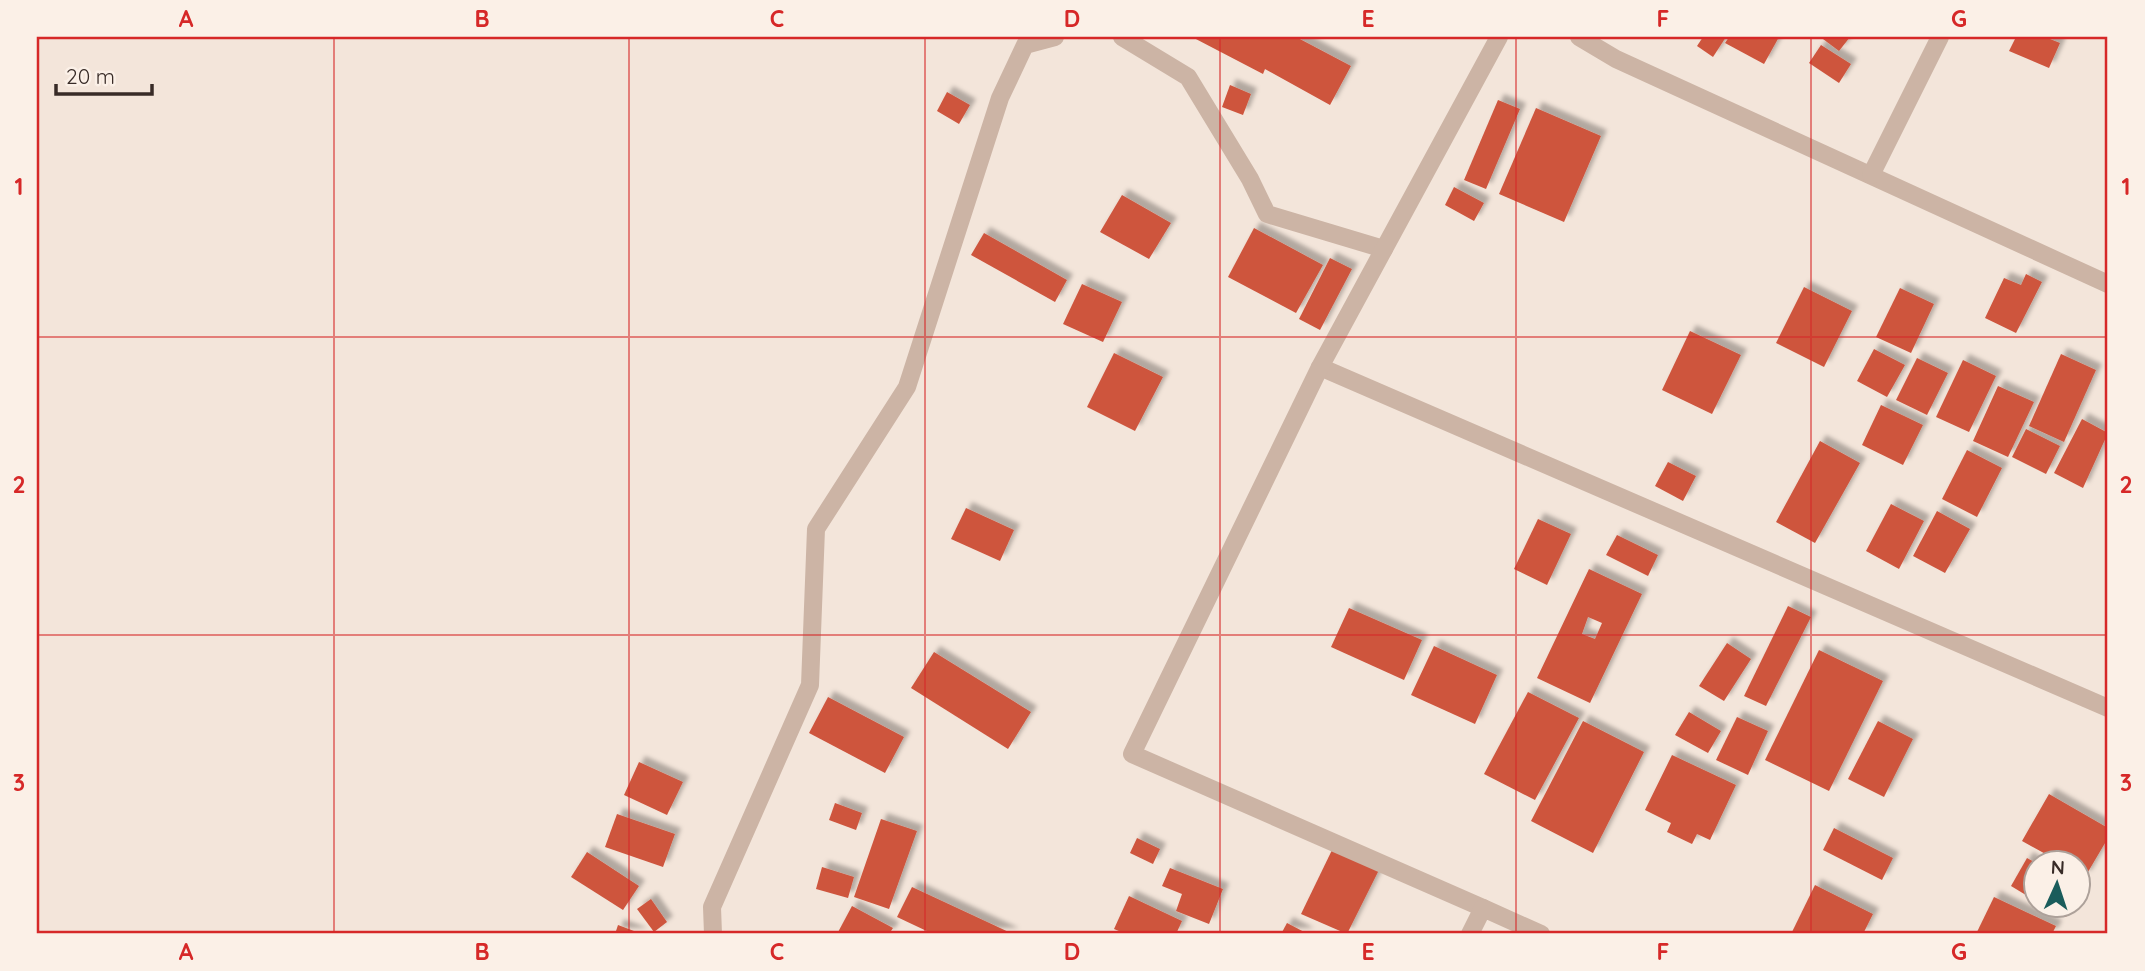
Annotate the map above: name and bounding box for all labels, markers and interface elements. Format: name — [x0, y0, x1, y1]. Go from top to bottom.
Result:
text: A — [179, 4, 194, 33]
text: B — [474, 4, 490, 33]
text: C — [770, 4, 784, 33]
text: D — [1064, 4, 1080, 33]
text: E — [1361, 4, 1375, 33]
text: F — [1657, 4, 1669, 33]
text: G — [1951, 4, 1967, 33]
scale bar — [56, 52, 152, 96]
text: 20 m — [66, 63, 115, 89]
text: 1 — [15, 172, 23, 201]
text: 1 — [2122, 172, 2130, 201]
text: 2 — [12, 470, 26, 499]
text: 2 — [2119, 470, 2133, 499]
text: 3 — [13, 768, 25, 797]
text: 3 — [2120, 768, 2132, 797]
north arrow — [2022, 848, 2092, 918]
text: N — [2050, 855, 2065, 879]
text: A — [179, 937, 194, 966]
text: B — [474, 937, 490, 966]
text: C — [770, 937, 784, 966]
text: D — [1064, 937, 1080, 966]
text: E — [1361, 937, 1375, 966]
text: F — [1657, 937, 1669, 966]
text: G — [1951, 937, 1967, 966]

